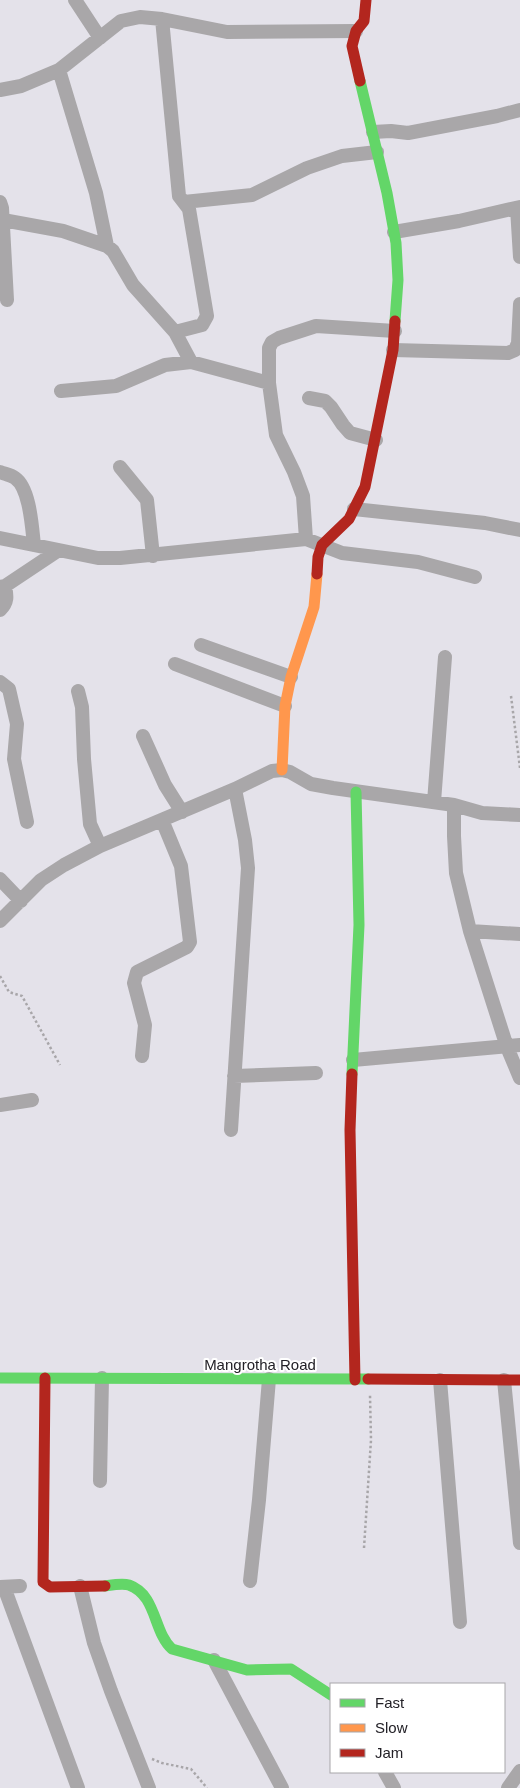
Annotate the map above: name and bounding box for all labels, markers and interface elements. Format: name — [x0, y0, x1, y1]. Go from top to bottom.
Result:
street label: Mangrotha Road — [204, 1356, 316, 1373]
legend — [330, 1683, 505, 1773]
text: Fast — [375, 1694, 405, 1711]
text: Slow — [375, 1719, 408, 1736]
text: Jam — [375, 1744, 403, 1761]

